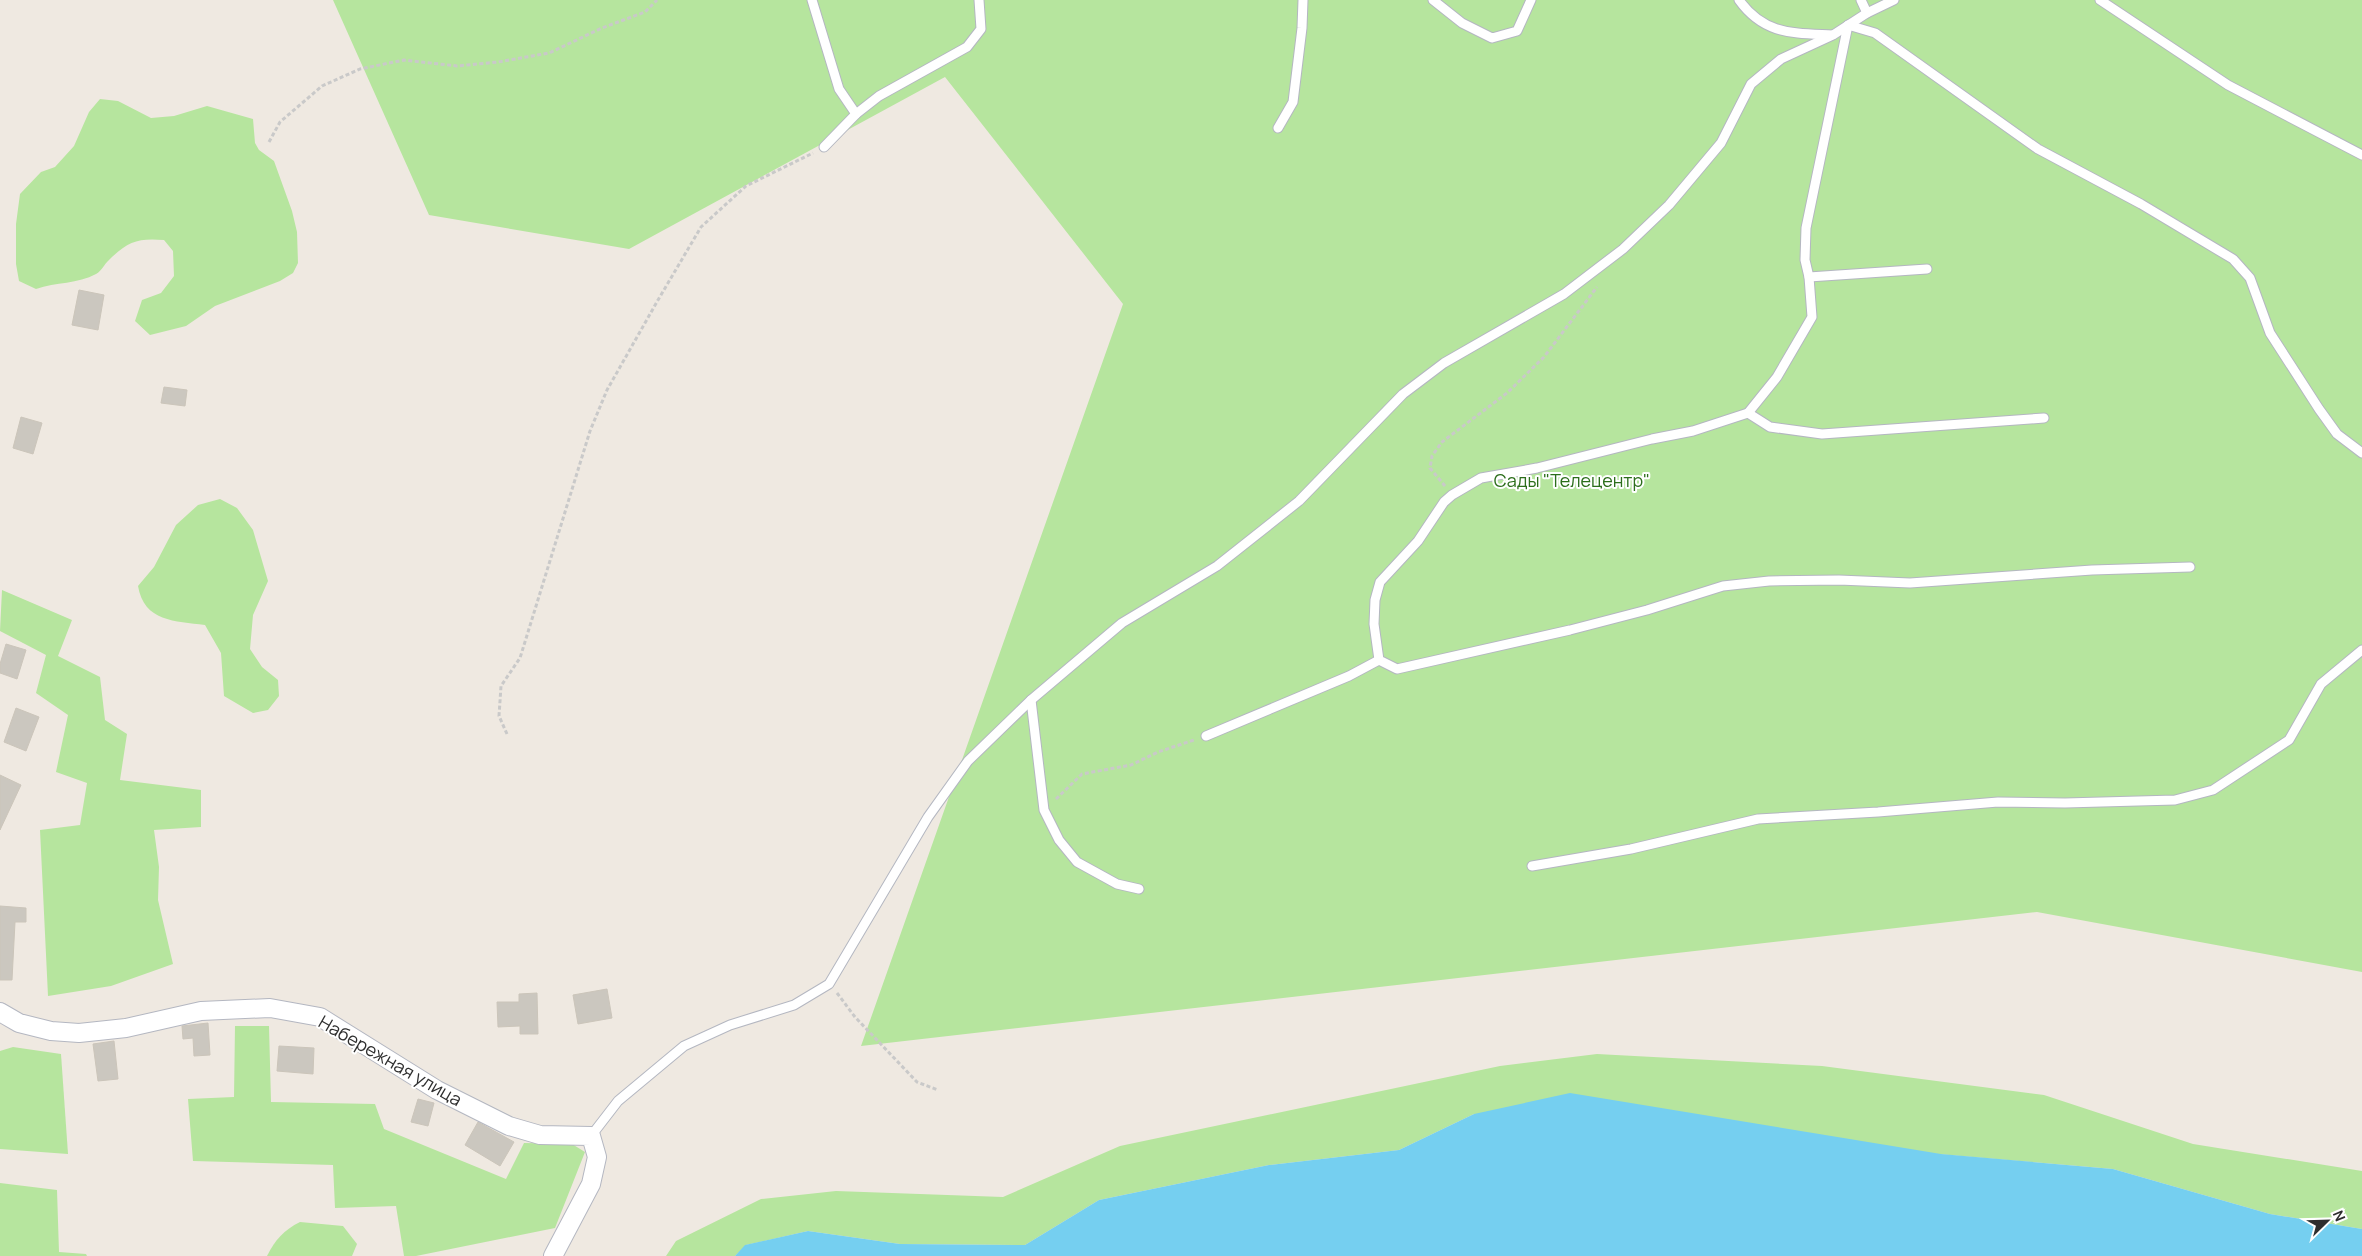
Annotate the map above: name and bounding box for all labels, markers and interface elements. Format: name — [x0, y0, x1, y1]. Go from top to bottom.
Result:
park label: Сады "Телецентр" — [1494, 468, 1650, 492]
street label: Набережная улица — [314, 1009, 467, 1111]
north arrow — [2302, 1196, 2352, 1246]
text: N — [2329, 1207, 2350, 1224]

